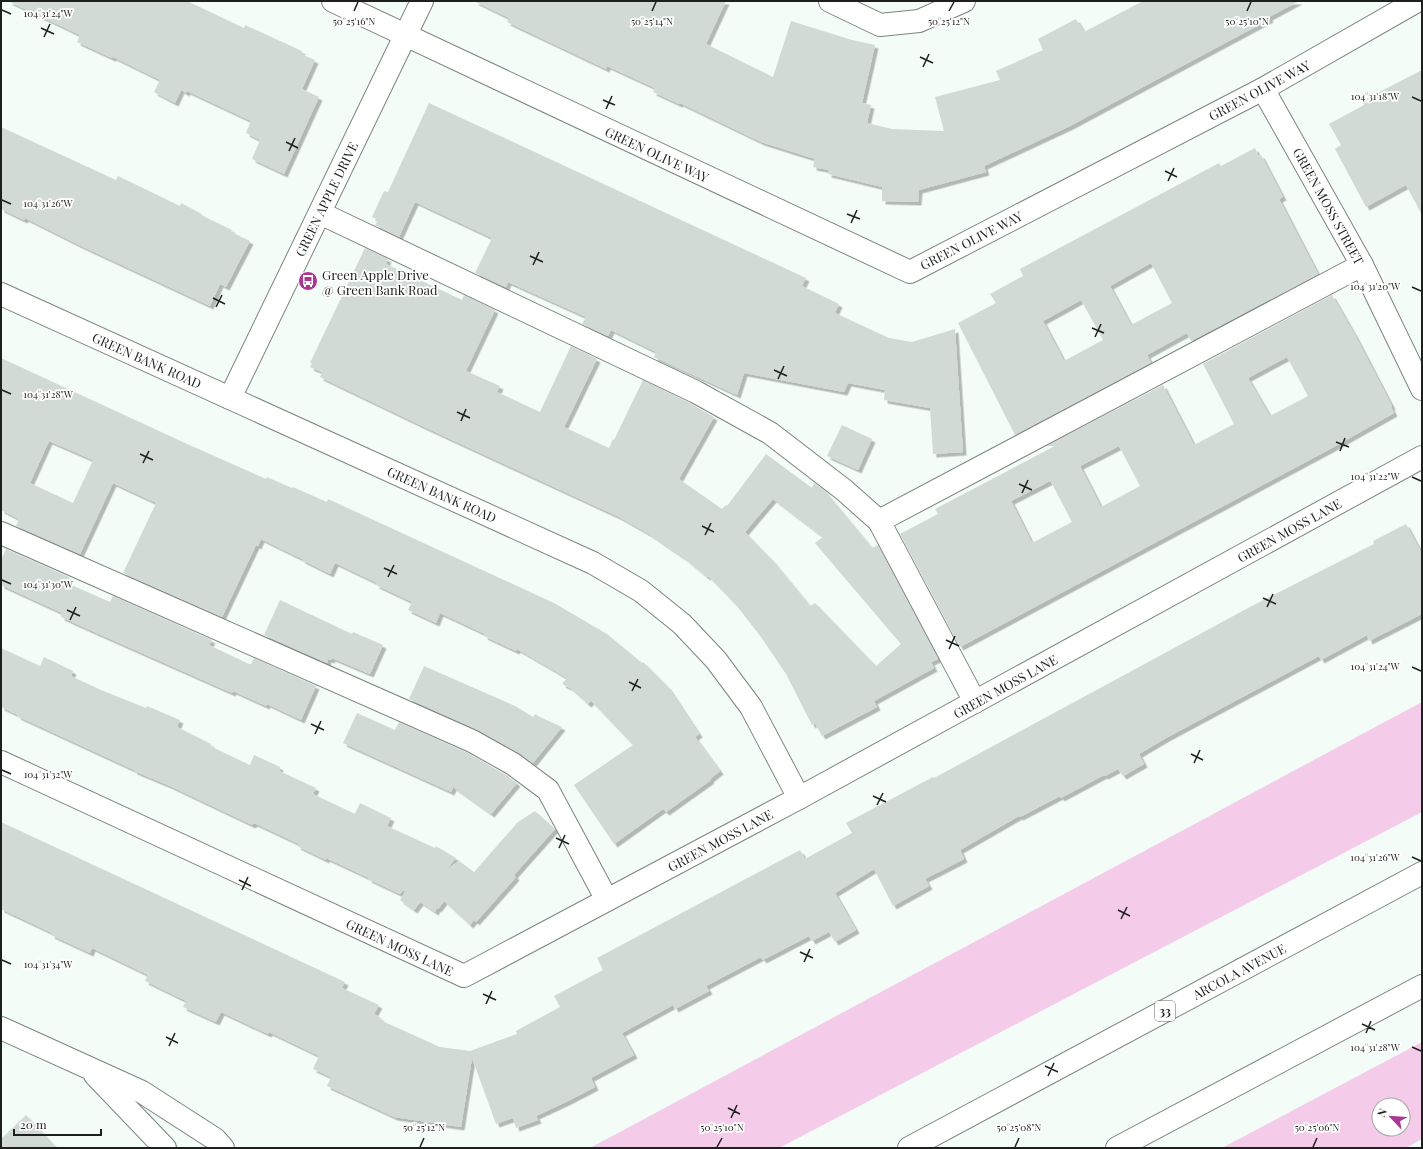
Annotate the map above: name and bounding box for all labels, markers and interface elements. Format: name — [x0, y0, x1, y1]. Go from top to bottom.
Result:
text: 104°31'24"W — [24, 6, 73, 20]
text: 50°25'16"N — [333, 14, 375, 28]
text: 50°25'14"N — [631, 14, 673, 28]
text: 50°25'12"N — [928, 14, 970, 28]
text: 50°25'10"N — [1225, 14, 1269, 28]
street label: GREEN OLIVE WAY — [1205, 56, 1313, 124]
text: 104°31'18"W — [1351, 89, 1400, 103]
street label: GREEN OLIVE WAY — [602, 123, 712, 186]
street label: GREEN APPLE DRIVE — [291, 139, 361, 259]
street label: GREEN MOSS STREET — [1290, 144, 1368, 268]
text: 104°31'26"W — [23, 196, 74, 210]
street label: GREEN OLIVE WAY — [917, 207, 1025, 273]
place label: Green Apple Drive @ Green Bank Road — [322, 266, 438, 298]
bus stop icon: Green Apple Drive @ Green Bank Road — [297, 270, 319, 292]
text: 104°31'20"W — [1350, 279, 1401, 293]
street label: GREEN BANK ROAD — [90, 328, 204, 392]
text: 104°31'28"W — [23, 387, 74, 401]
street label: GREEN BANK ROAD — [385, 462, 499, 526]
text: 104°31'22"W — [1351, 469, 1400, 483]
street label: GREEN MOSS LANE — [1234, 494, 1344, 566]
text: 104°31'30"W — [23, 577, 74, 591]
street label: GREEN MOSS LANE — [950, 650, 1060, 722]
text: 104°31'24"W — [1351, 659, 1400, 673]
text: 104°31'32"W — [24, 767, 73, 781]
street label: GREEN MOSS LANE — [665, 805, 776, 875]
text: 104°31'26"W — [1350, 850, 1401, 864]
street label: GREEN MOSS LANE — [344, 915, 457, 979]
street label: ARCOLA AVENUE — [1189, 939, 1289, 1003]
text: 104°31'34"W — [24, 957, 73, 971]
road number: 33 — [1155, 1001, 1175, 1021]
text: 104°31'28"W — [1350, 1040, 1401, 1054]
north arrow — [1371, 1097, 1411, 1137]
text: N — [1373, 1106, 1390, 1119]
scale bar — [14, 1111, 101, 1137]
text: 20 m — [20, 1116, 47, 1132]
text: 50°25'12"N — [403, 1120, 445, 1134]
text: 50°25'10"N — [700, 1120, 744, 1134]
text: 50°25'08"N — [997, 1120, 1041, 1134]
text: 50°25'06"N — [1295, 1120, 1339, 1134]

